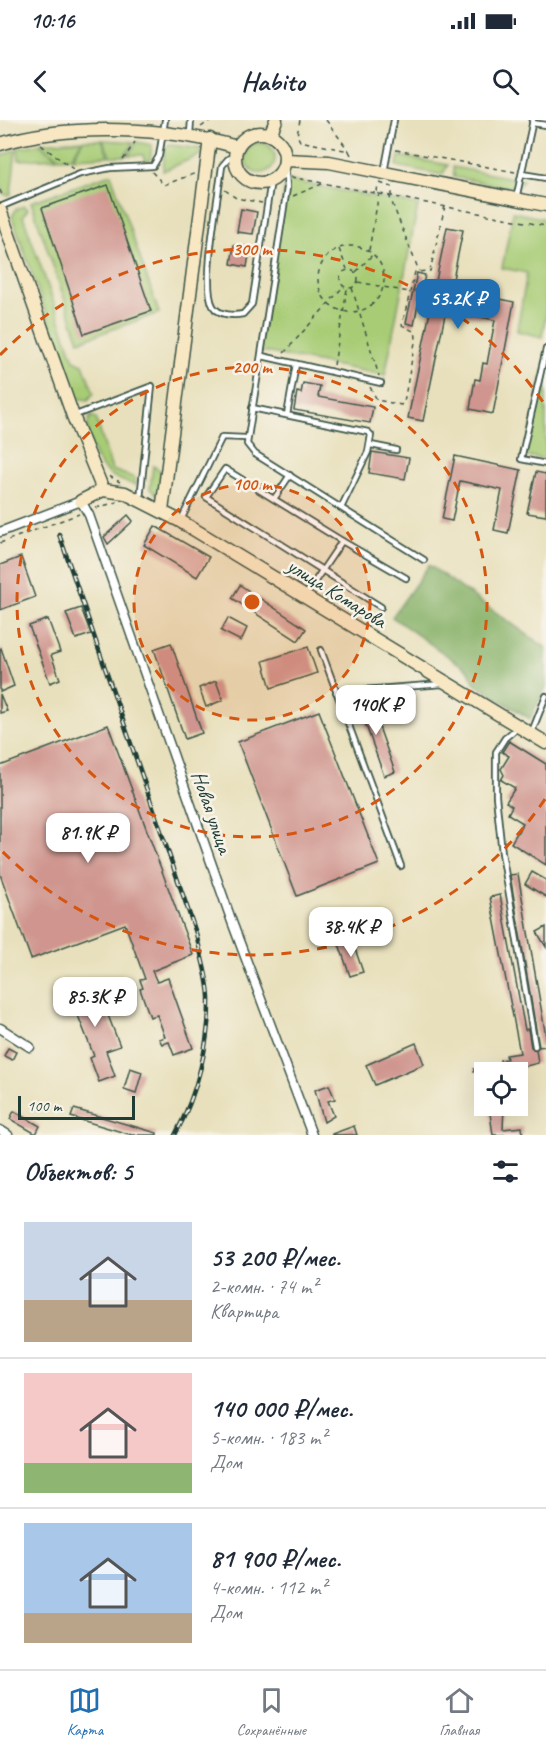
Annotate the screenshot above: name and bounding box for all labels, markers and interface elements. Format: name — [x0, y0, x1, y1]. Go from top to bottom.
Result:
text: 10:16 — [30, 7, 74, 35]
text: Habito — [241, 64, 305, 98]
icon: back — [24, 65, 57, 98]
icon: search — [489, 65, 522, 98]
text: 300 m — [233, 238, 273, 260]
pin: 53.2K ₽ — [403, 279, 513, 330]
text: 53.2K ₽ — [430, 286, 486, 311]
text: 200 m — [233, 356, 273, 378]
text: 100 m — [233, 473, 273, 495]
street label: улица Комарова — [281, 551, 393, 635]
centre of rings — [242, 592, 262, 612]
pin: 140K ₽ — [327, 685, 425, 736]
text: 140K ₽ — [350, 692, 402, 717]
street label: Новая улица — [186, 767, 239, 859]
pin: 81.9K ₽ — [33, 813, 143, 864]
text: 81.9K ₽ — [60, 820, 116, 845]
pin: 38.4K ₽ — [296, 907, 406, 958]
text: 38.4K ₽ — [323, 914, 379, 939]
pin: 85.3K ₽ — [40, 977, 150, 1028]
text: 85.3K ₽ — [67, 984, 123, 1009]
map controls — [474, 1062, 528, 1116]
button: locate — [474, 1062, 528, 1116]
scale bar — [18, 1093, 135, 1121]
text: 100 m — [27, 1096, 61, 1116]
text: Объектов: 5 — [24, 1155, 132, 1188]
icon: filters — [489, 1155, 522, 1188]
text: 53 200 ₽/мес. — [210, 1241, 341, 1274]
icon: home — [72, 1246, 144, 1318]
text: 2-комн. · 74 m² — [210, 1274, 318, 1299]
text: Квартира — [210, 1299, 278, 1324]
text: 140 000 ₽/мес. — [210, 1392, 353, 1425]
icon: home — [72, 1397, 144, 1469]
text: 5-комн. · 183 m² — [210, 1425, 327, 1450]
text: Дом — [210, 1450, 242, 1475]
text: 81 900 ₽/мес. — [210, 1542, 341, 1575]
icon: home — [72, 1547, 144, 1619]
text: 4-комн. · 112 m² — [210, 1575, 327, 1600]
text: Дом — [210, 1600, 242, 1625]
tab: Карта — [67, 1684, 103, 1740]
tab: Сохранённые — [236, 1684, 306, 1740]
tab: Главная — [439, 1684, 479, 1740]

